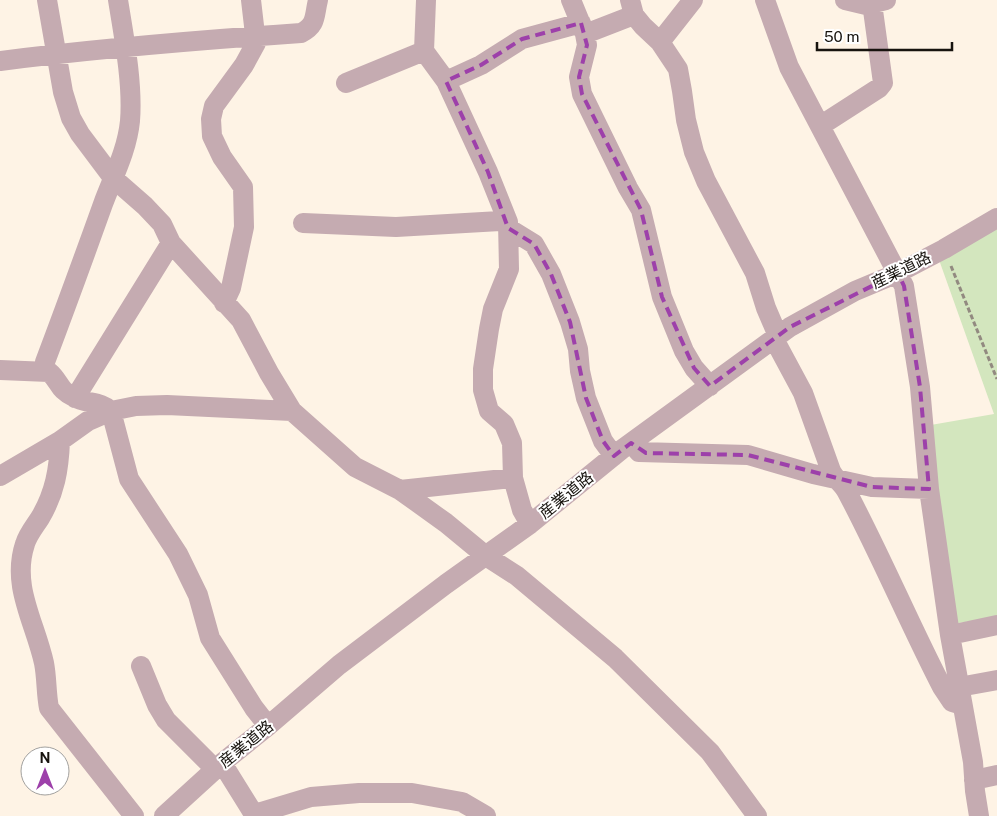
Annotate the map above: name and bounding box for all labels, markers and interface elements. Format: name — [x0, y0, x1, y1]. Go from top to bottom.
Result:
scale bar — [817, 20, 952, 52]
text: 50 m — [824, 28, 859, 45]
street label: 産業道路 — [868, 247, 934, 293]
street label: 産業道路 — [535, 467, 597, 523]
street label: 産業道路 — [215, 716, 277, 772]
north arrow — [20, 746, 70, 796]
text: N — [40, 750, 50, 766]

